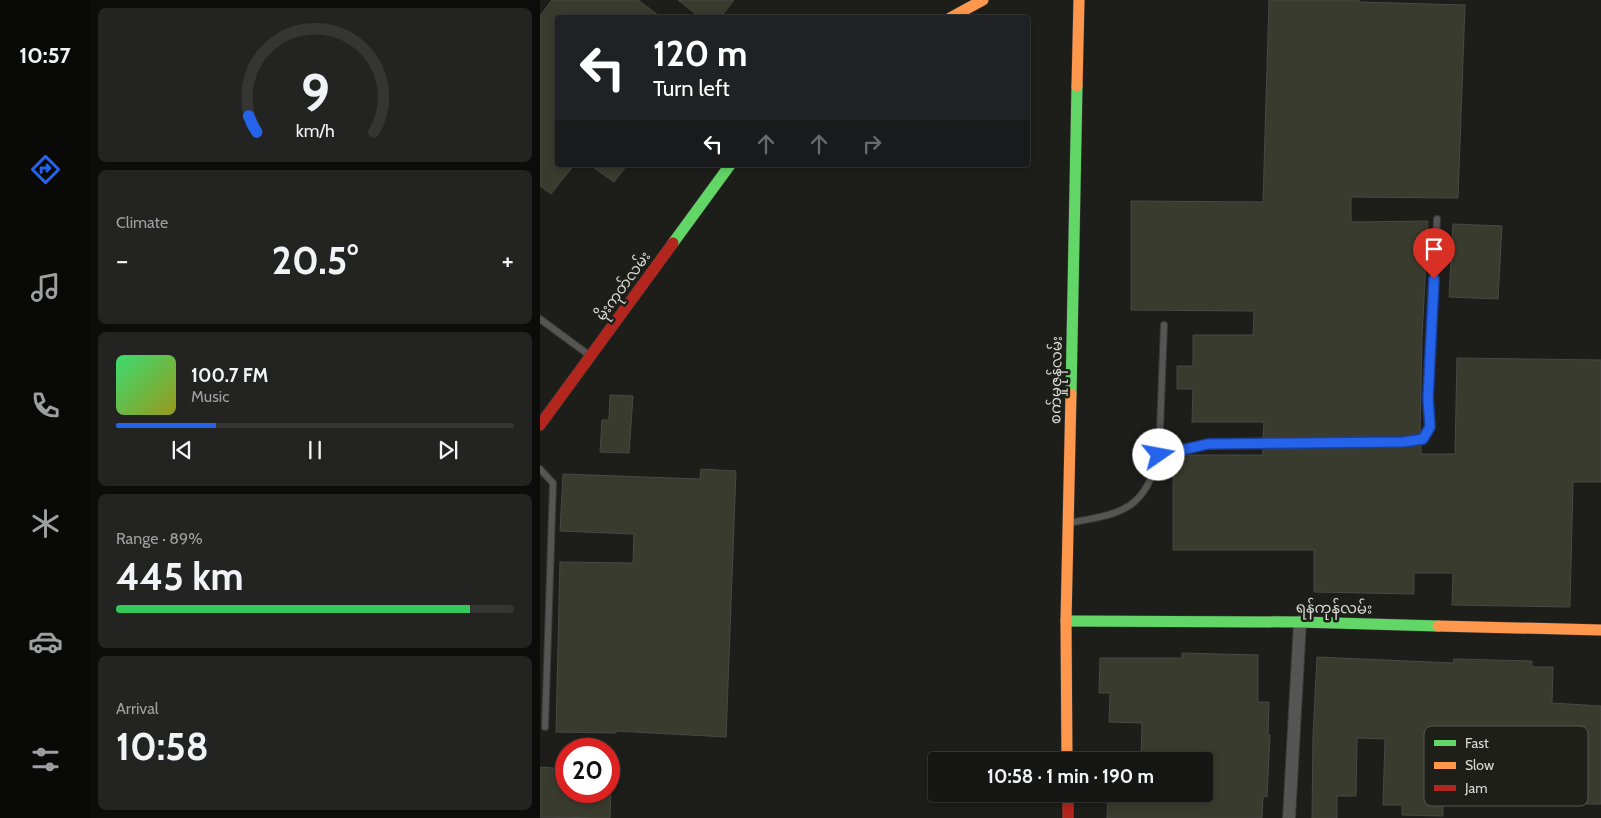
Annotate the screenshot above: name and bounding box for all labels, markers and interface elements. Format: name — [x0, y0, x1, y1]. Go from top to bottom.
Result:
text: 120 m — [653, 32, 747, 75]
icon: left — [570, 35, 635, 100]
text: 10:57 — [19, 42, 71, 69]
text: 9 — [300, 61, 330, 124]
text: Turn left — [653, 75, 730, 102]
text: km/h — [295, 120, 335, 141]
icon: left — [699, 130, 727, 158]
icon: ahead — [752, 130, 780, 158]
icon: ahead — [805, 130, 833, 158]
icon: right — [858, 130, 886, 158]
icon: directions — [28, 152, 63, 187]
text: Climate — [116, 213, 168, 232]
pin — [1413, 228, 1455, 279]
icon: arrive — [1420, 235, 1448, 263]
text: 20.5° — [272, 237, 358, 284]
text: − — [116, 243, 128, 277]
text: + — [502, 243, 514, 277]
street label: မိုးကုတ်လမ်း — [591, 247, 657, 326]
icon: music — [28, 270, 63, 305]
street label: စက်မှုဇုန်လမ်း — [1045, 336, 1069, 424]
text: 100.7 FM — [191, 364, 268, 387]
text: Music — [191, 387, 229, 406]
icon: phone — [28, 388, 63, 423]
position arrow — [1132, 428, 1184, 480]
icon: previous — [168, 436, 196, 464]
icon: pause — [301, 436, 329, 464]
icon: next — [434, 436, 462, 464]
icon: climate — [28, 506, 63, 541]
text: Range · 89% — [116, 529, 203, 548]
text: 445 km — [116, 553, 244, 600]
street label: ရန်ကုန်လမ်း — [1296, 597, 1372, 621]
icon: car — [28, 624, 63, 659]
text: Arrival — [116, 699, 159, 718]
text: 10:58 — [116, 723, 209, 770]
legend — [1424, 726, 1588, 806]
text: Fast — [1465, 734, 1489, 752]
speed limit sign: 20 — [555, 738, 620, 803]
icon: filters — [28, 742, 63, 777]
text: Slow — [1465, 756, 1494, 774]
text: 10:58 · 1 min · 190 m — [987, 765, 1154, 788]
text: Jam — [1464, 779, 1487, 797]

